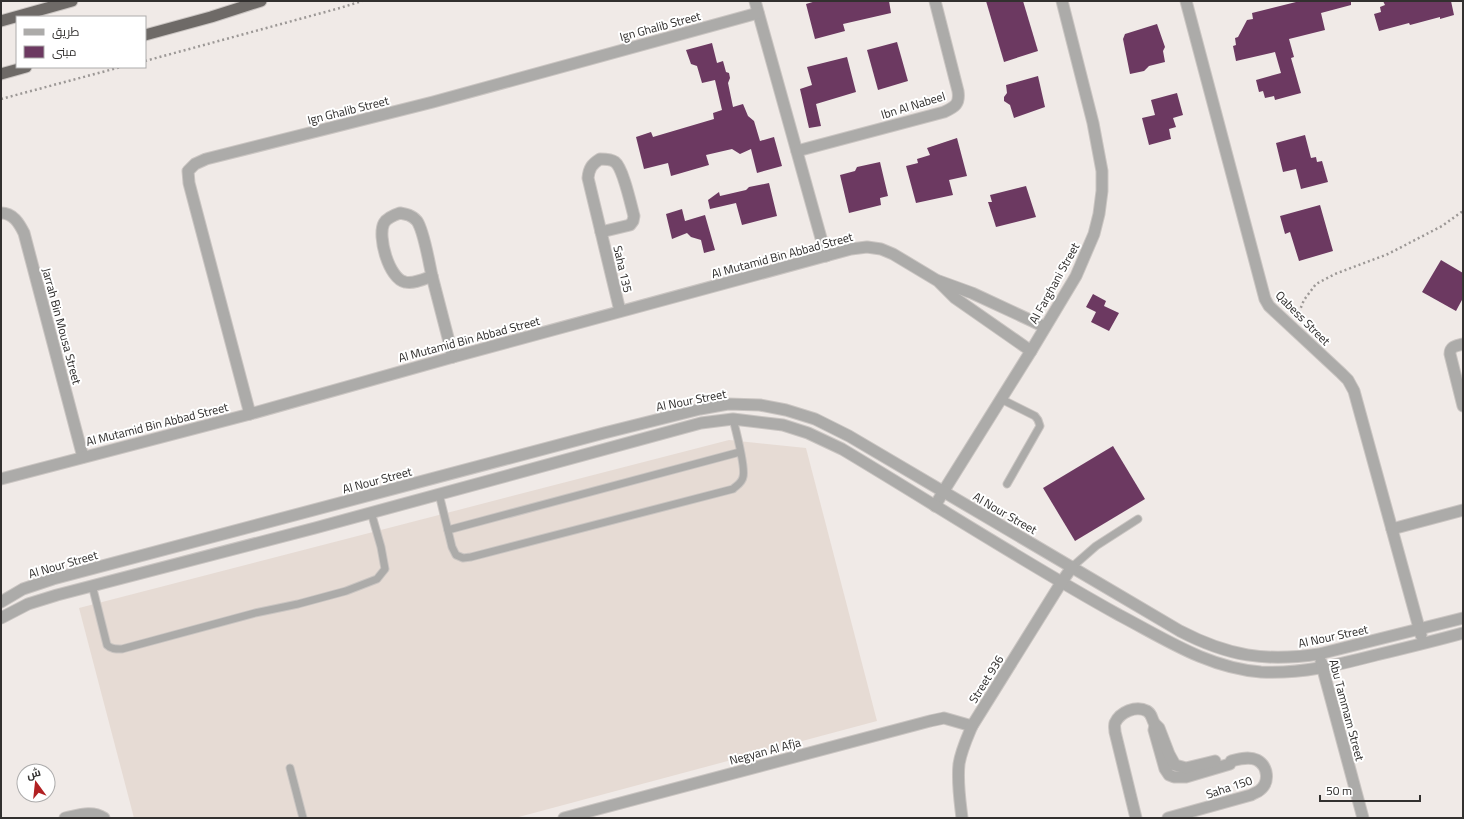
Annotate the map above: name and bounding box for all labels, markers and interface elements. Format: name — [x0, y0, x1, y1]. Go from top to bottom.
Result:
street label: Ign Ghalib Street — [617, 4, 704, 48]
legend — [16, 16, 146, 68]
text: طريق — [52, 20, 80, 43]
text: مبنى — [52, 40, 77, 63]
street label: Ibn Al Nabeel — [878, 84, 948, 126]
street label: Ign Ghalib Street — [305, 89, 392, 131]
street label: Al Mutamid Bin Abbad Street — [709, 225, 856, 285]
street label: Al Farghani Street — [1022, 237, 1086, 328]
street label: Saha 135 — [606, 243, 640, 295]
street label: Jarrah Bin Mousa Street — [35, 265, 89, 388]
street label: Qabess Street — [1270, 285, 1337, 352]
street label: Al Mutamid Bin Abbad Street — [396, 309, 543, 369]
street label: Al Nour Street — [654, 382, 729, 418]
street label: Al Mutamid Bin Abbad Street — [83, 395, 231, 453]
street label: Al Nour Street — [340, 459, 415, 500]
street label: Al Nour Street — [968, 485, 1042, 541]
street label: Al Nour Street — [26, 543, 101, 585]
street label: Al Nour Street — [1296, 617, 1371, 655]
street label: Street 936 — [962, 650, 1010, 708]
street label: Abu Tammam Street — [1322, 657, 1372, 764]
street label: Negyan Al Afja — [727, 730, 803, 772]
text: ش — [24, 762, 43, 785]
north arrow — [16, 763, 56, 803]
street label: Saha 150 — [1203, 769, 1256, 805]
scale bar — [1320, 777, 1420, 803]
text: 50 m — [1326, 779, 1352, 802]

